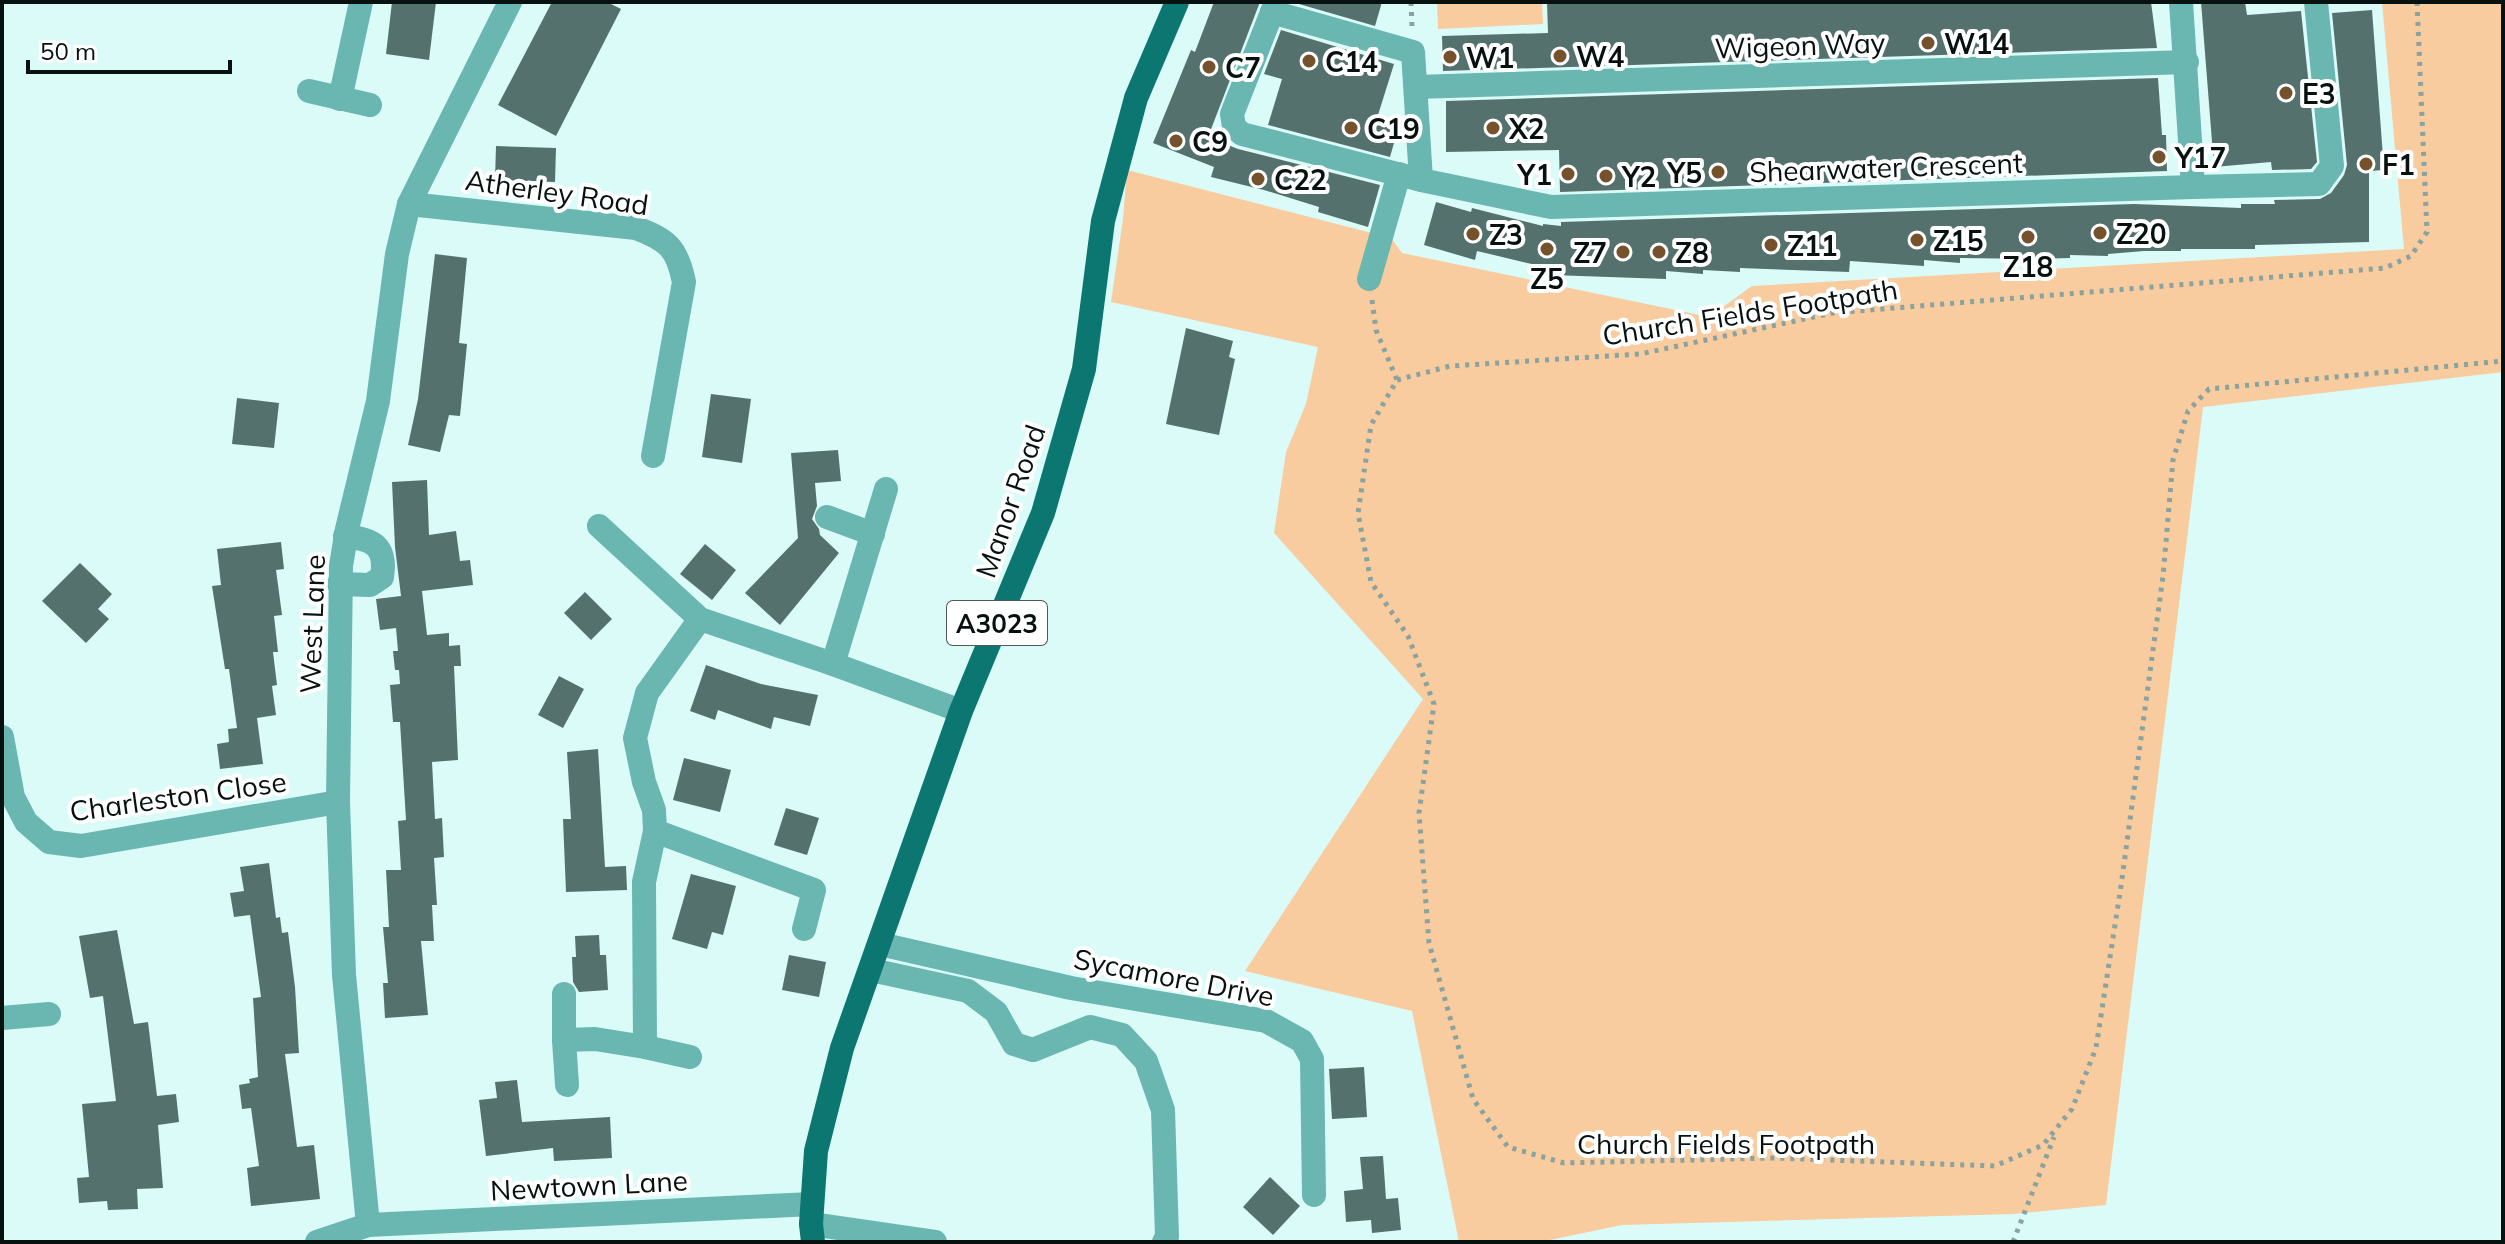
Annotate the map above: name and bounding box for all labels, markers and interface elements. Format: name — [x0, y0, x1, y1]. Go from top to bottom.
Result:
scale bar — [28, 24, 230, 74]
street label: Wigeon Way — [1714, 25, 1886, 65]
place label: W14 — [1944, 26, 2009, 61]
marker: W14 — [1919, 34, 1937, 52]
text: 50 m — [40, 36, 96, 66]
place label: W4 — [1576, 39, 1624, 74]
place label: W1 — [1466, 40, 1514, 75]
place label: C14 — [1325, 44, 1378, 79]
marker: W4 — [1551, 47, 1569, 65]
marker: W1 — [1441, 48, 1459, 66]
place label: C7 — [1225, 50, 1261, 85]
marker: C14 — [1300, 52, 1318, 70]
marker: C7 — [1200, 58, 1218, 76]
place label: E3 — [2302, 76, 2335, 111]
marker: E3 — [2277, 84, 2295, 102]
place label: C19 — [1367, 111, 1420, 146]
place label: X2 — [1508, 111, 1545, 146]
marker: C19 — [1342, 119, 1360, 137]
marker: X2 — [1484, 119, 1502, 137]
place label: C9 — [1192, 124, 1228, 159]
marker: C9 — [1167, 132, 1185, 150]
place label: Y17 — [2174, 140, 2226, 175]
street label: Shearwater Crescent — [1749, 145, 2023, 189]
place label: F1 — [2382, 147, 2415, 182]
marker: Y17 — [2150, 148, 2168, 166]
place label: Y5 — [1667, 155, 1702, 190]
marker: F1 — [2357, 155, 2375, 173]
place label: Y1 — [1517, 157, 1552, 192]
place label: Y2 — [1621, 159, 1656, 194]
street label: Atherley Road — [463, 162, 651, 222]
place label: C22 — [1274, 162, 1327, 197]
marker: Y5 — [1709, 163, 1727, 181]
marker: Y1 — [1559, 165, 1577, 183]
marker: Y2 — [1597, 167, 1615, 185]
marker: C22 — [1249, 170, 1267, 188]
place label: Z20 — [2116, 216, 2167, 251]
place label: Z3 — [1489, 217, 1523, 252]
place label: Z15 — [1933, 223, 1984, 258]
marker: Z20 — [2091, 224, 2109, 242]
marker: Z3 — [1464, 225, 1482, 243]
place label: Z11 — [1787, 228, 1838, 263]
marker: Z18 — [2019, 228, 2037, 246]
marker: Z15 — [1908, 231, 1926, 249]
place label: Z7 — [1573, 235, 1607, 270]
place label: Z8 — [1675, 235, 1709, 270]
marker: Z11 — [1762, 236, 1780, 254]
marker: Z5 — [1538, 240, 1556, 258]
marker: Z7 — [1614, 243, 1632, 261]
marker: Z8 — [1650, 243, 1668, 261]
place label: Z18 — [2003, 249, 2053, 284]
place label: Z5 — [1530, 261, 1564, 296]
street label: Church Fields Footpath — [1600, 271, 1900, 353]
street label: Manor Road — [968, 420, 1052, 582]
street label: West Lane — [292, 554, 332, 694]
road number: A3023 — [947, 601, 1047, 645]
street label: Charleston Close — [67, 763, 289, 829]
street label: Sycamore Drive — [1071, 940, 1277, 1014]
street label: Church Fields Footpath — [1577, 1126, 1875, 1161]
street label: Newtown Lane — [489, 1162, 689, 1208]

